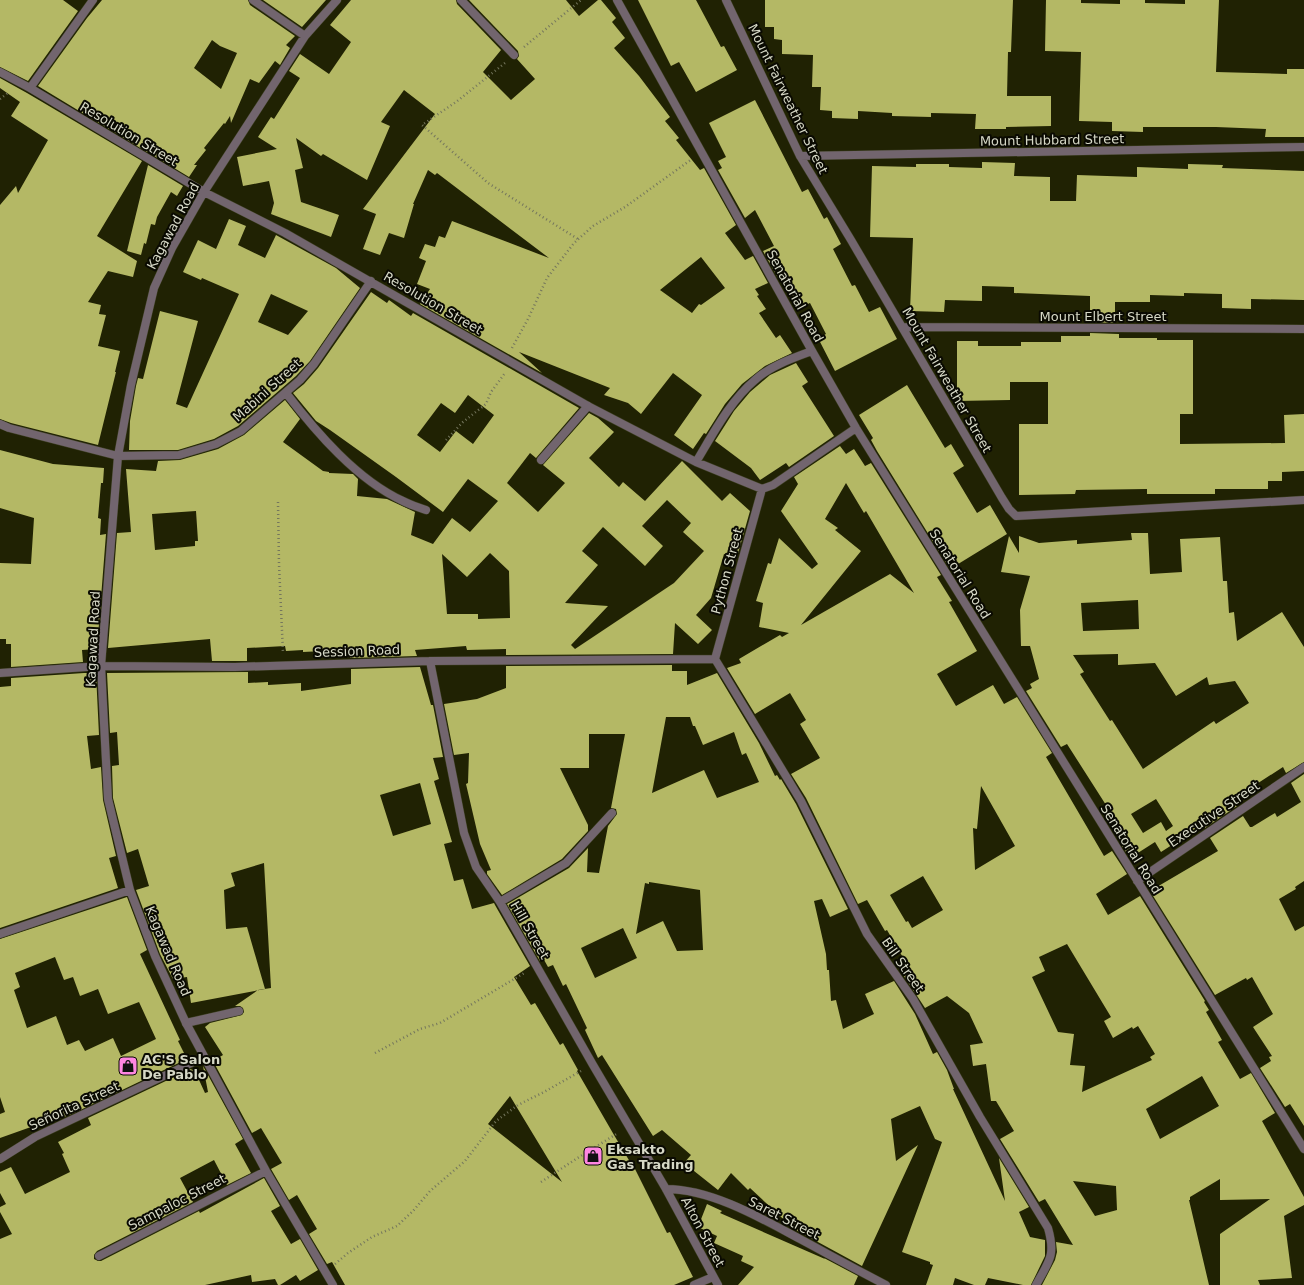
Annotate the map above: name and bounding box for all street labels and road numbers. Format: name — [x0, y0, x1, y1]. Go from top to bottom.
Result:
street label: Mount Fairweather Street — [745, 22, 831, 176]
street label: Resolution Street — [77, 99, 181, 169]
street label: Mount Hubbard Street — [980, 131, 1124, 149]
street label: Kagawad Road — [144, 180, 202, 272]
street label: Senatorial Road — [764, 247, 826, 345]
street label: Resolution Street — [381, 269, 485, 337]
street label: Mount Fairweather Street — [899, 305, 995, 455]
street label: Mount Elbert Street — [1039, 309, 1167, 324]
street label: Mabini Street — [230, 355, 304, 425]
street label: Python Street — [708, 526, 746, 616]
street label: Senatorial Road — [926, 526, 994, 622]
street label: Kagawad Road — [83, 591, 103, 687]
street label: Session Road — [314, 642, 400, 660]
street label: Executive Street — [1165, 778, 1263, 850]
street label: Senatorial Road — [1097, 801, 1165, 897]
street label: Hill Street — [507, 898, 553, 962]
street label: Kagawad Road — [142, 904, 194, 998]
street label: Bill Street — [879, 935, 927, 995]
street label: Señorita Street — [26, 1078, 122, 1134]
street label: Sampaloc Street — [126, 1171, 228, 1233]
street label: Alton Street — [678, 1194, 728, 1270]
street label: Saret Street — [746, 1194, 822, 1242]

